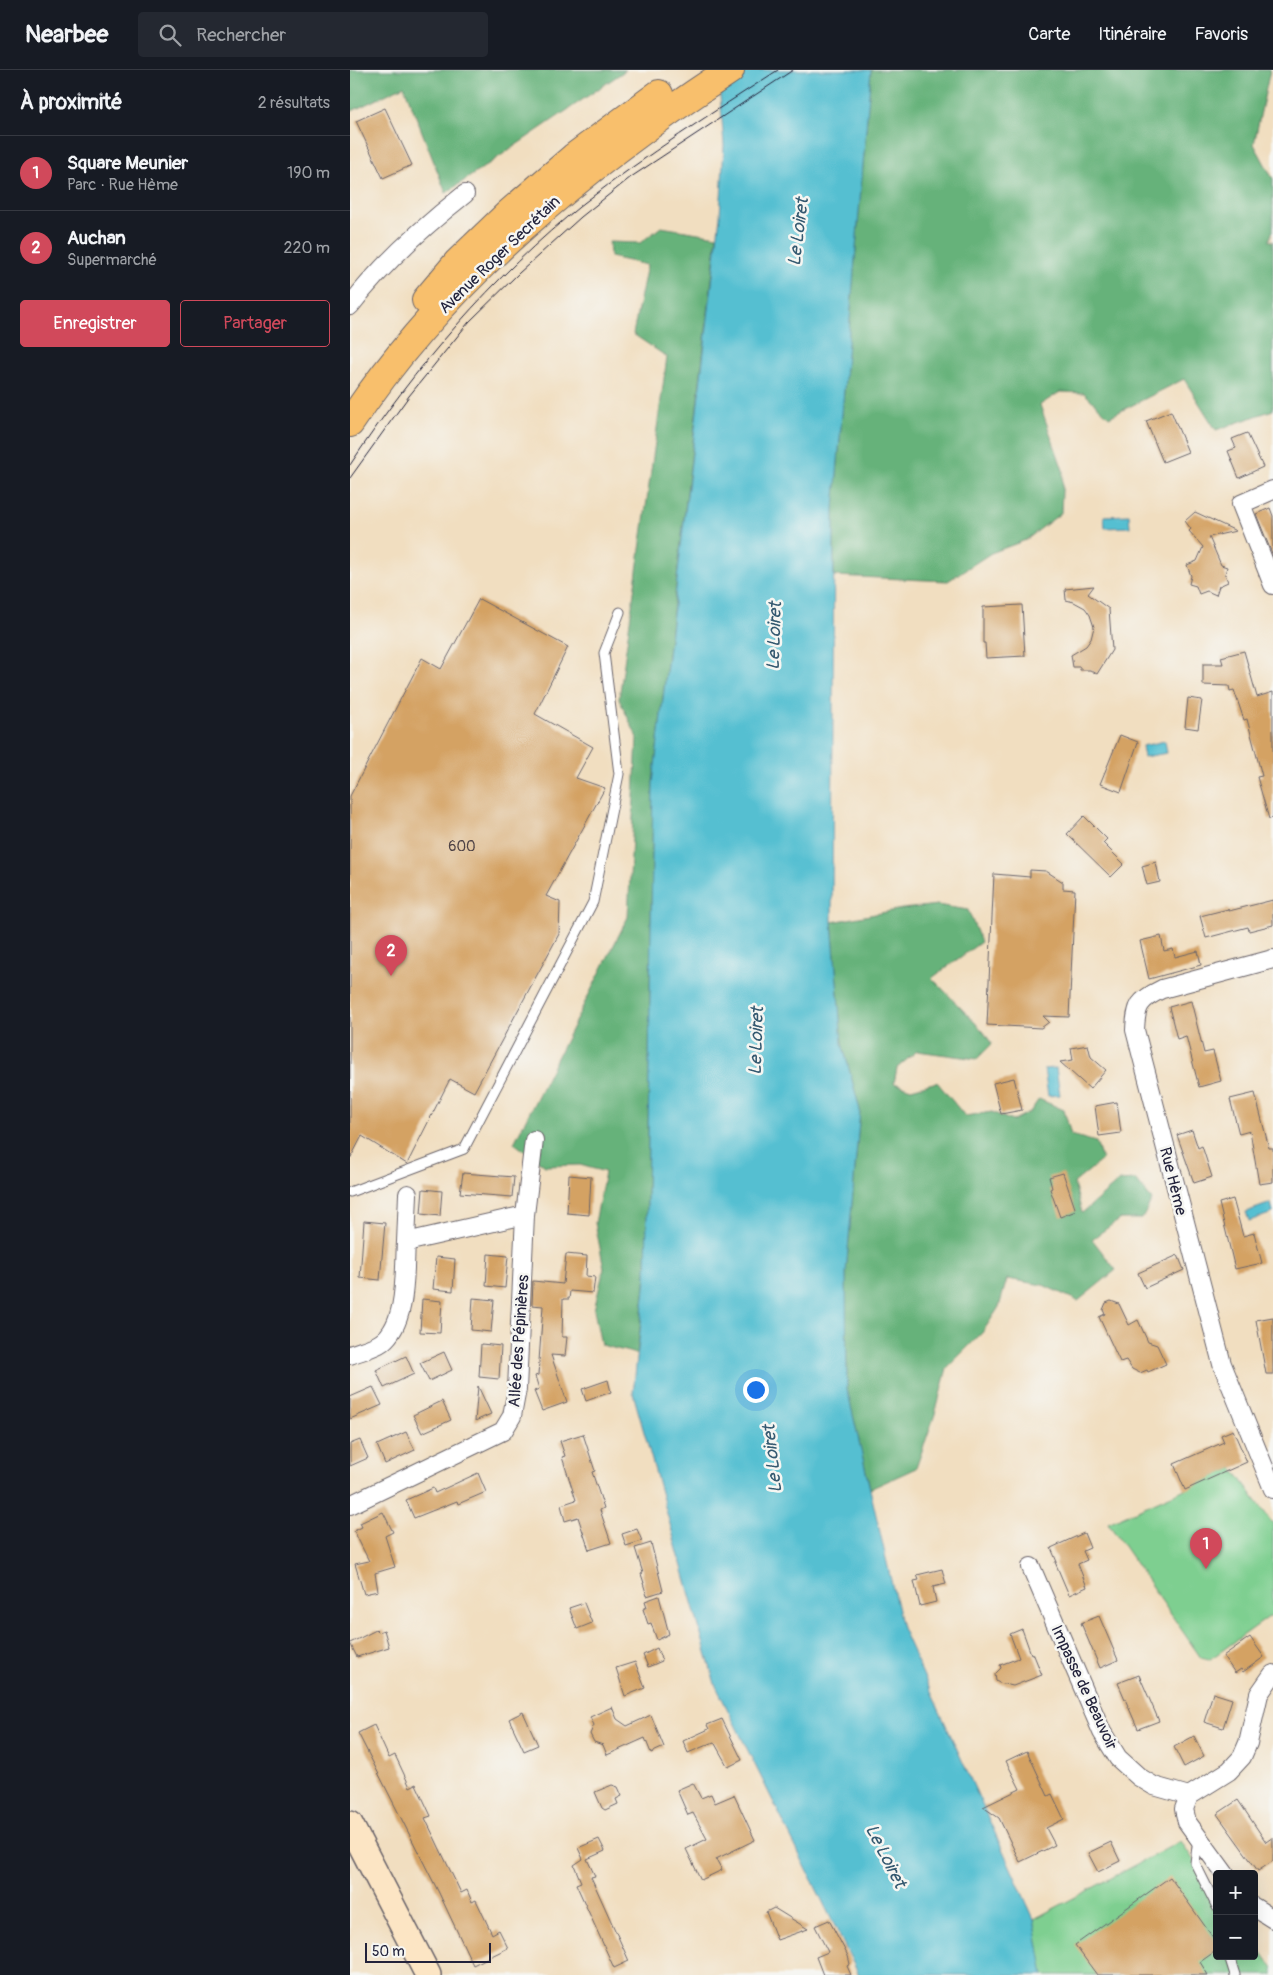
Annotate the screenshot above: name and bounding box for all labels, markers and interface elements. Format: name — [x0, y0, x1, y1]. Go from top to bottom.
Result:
search box — [138, 12, 488, 57]
text: Nearbee — [25, 20, 108, 49]
icon: search — [156, 21, 184, 49]
text: Rechercher — [196, 23, 286, 47]
text: Carte — [1028, 23, 1070, 46]
text: Itinéraire — [1098, 23, 1166, 46]
text: Favoris — [1194, 23, 1248, 46]
text: À proximité — [20, 89, 123, 116]
text: 2 résultats — [258, 93, 330, 113]
text: Square Meunier — [67, 151, 188, 175]
text: 1 — [33, 163, 39, 183]
text: 190 m — [287, 163, 330, 183]
text: Parc · Rue Hème — [67, 175, 178, 195]
street label: Avenue Roger Secrétain — [435, 192, 564, 318]
water label: Le Loiret — [783, 195, 814, 267]
text: Auchan — [67, 226, 126, 250]
text: 2 — [32, 238, 40, 258]
text: 220 m — [284, 238, 330, 258]
text: Supermarché — [67, 250, 157, 270]
button: Enregistrer — [20, 300, 170, 347]
button: Partager — [180, 300, 330, 347]
water label: Le Loiret — [762, 600, 787, 670]
house number: 600 — [448, 838, 476, 855]
pin: 2 — [375, 935, 407, 976]
water label: Le Loiret — [744, 1005, 769, 1075]
street label: Rue Hème — [1155, 1145, 1191, 1217]
street label: Allée des Pépinières — [504, 1274, 534, 1408]
your location — [743, 1377, 769, 1403]
water label: Le Loiret — [757, 1422, 787, 1494]
pin: 1 — [1190, 1528, 1222, 1569]
street label: Impasse de Beauvoir — [1046, 1622, 1122, 1753]
water label: Le Loiret — [860, 1821, 912, 1893]
map controls — [1213, 1870, 1258, 1960]
button: + — [1213, 1870, 1258, 1915]
button: − — [1213, 1915, 1258, 1960]
scale bar — [365, 1940, 491, 1963]
text: 50 m — [372, 1943, 405, 1960]

